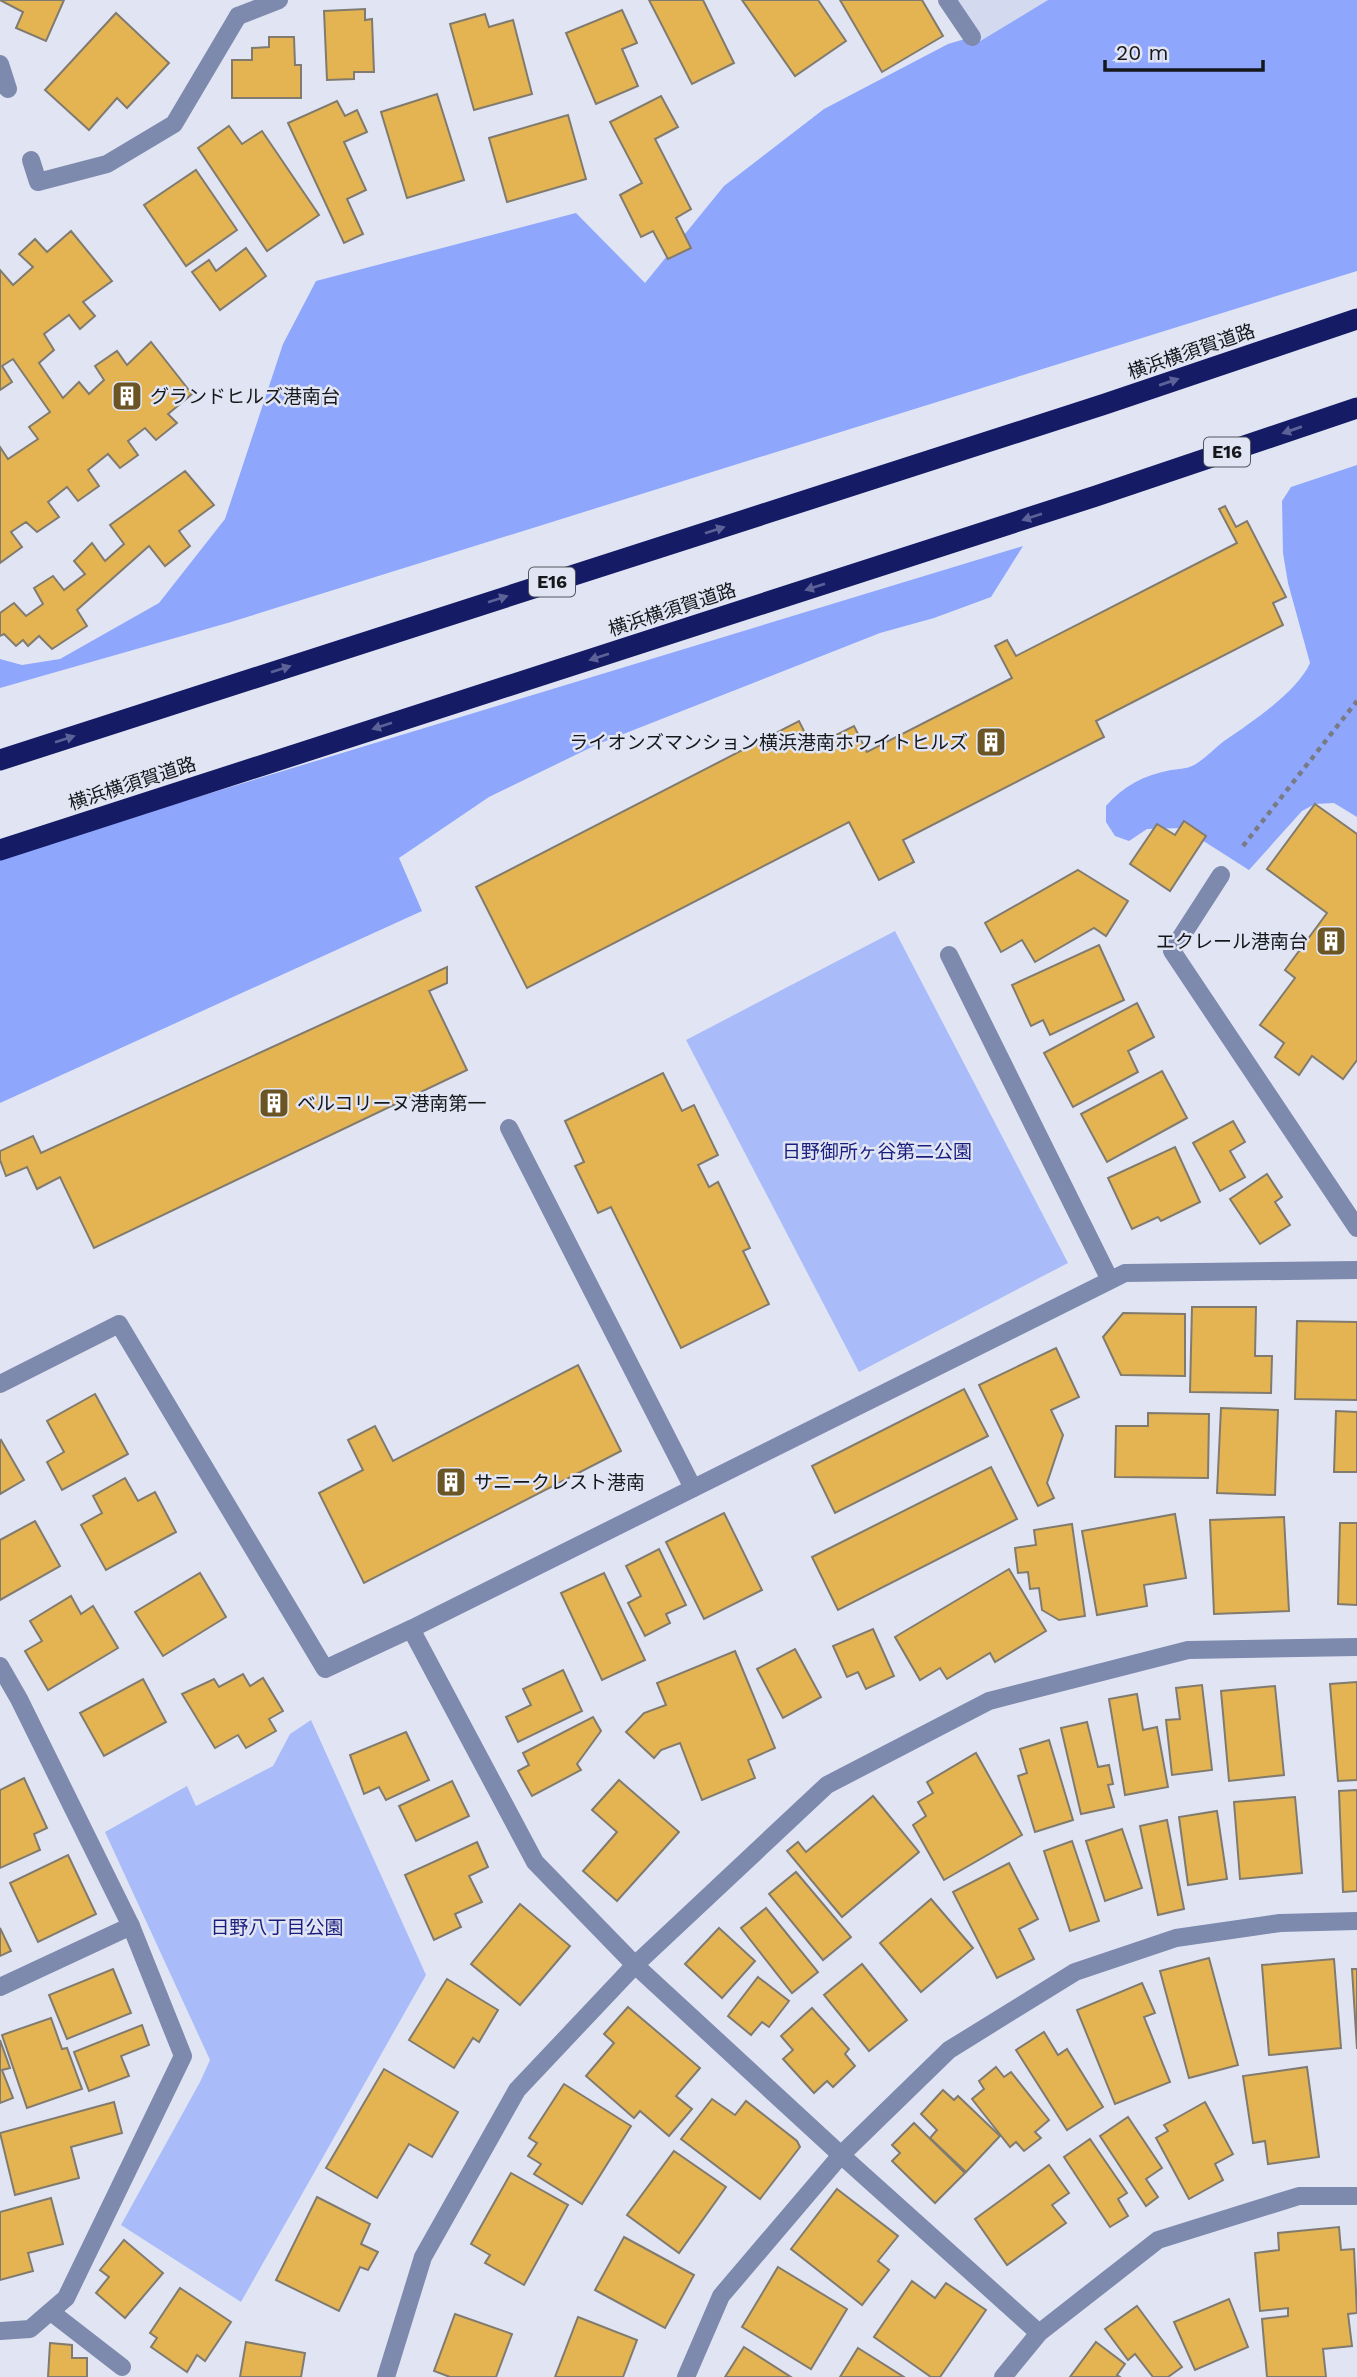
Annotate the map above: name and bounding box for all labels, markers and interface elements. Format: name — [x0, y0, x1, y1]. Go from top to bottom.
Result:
scale bar — [1105, 28, 1262, 72]
text: 20 m — [1116, 40, 1168, 65]
street label: 横浜横須賀道路 — [1125, 319, 1258, 384]
one-way arrow — [1159, 376, 1180, 387]
building icon: グランドヒルズ港南台 — [110, 379, 144, 413]
place label: グランドヒルズ港南台 — [150, 385, 340, 408]
one-way arrow — [1282, 425, 1303, 436]
road number: E16 — [1204, 438, 1250, 466]
one-way arrow — [1021, 512, 1042, 523]
one-way arrow — [704, 524, 725, 534]
road number: E16 — [529, 568, 575, 596]
street label: 横浜横須賀道路 — [605, 578, 739, 641]
one-way arrow — [804, 582, 825, 592]
one-way arrow — [488, 594, 509, 604]
one-way arrow — [588, 652, 609, 662]
one-way arrow — [271, 663, 292, 674]
one-way arrow — [371, 722, 392, 732]
building icon: ライオンズマンション横浜港南ホワイトヒルズ — [974, 725, 1008, 759]
place label: ライオンズマンション横浜港南ホワイトヒルズ — [569, 731, 968, 754]
one-way arrow — [55, 733, 76, 744]
street label: 横浜横須賀道路 — [65, 752, 199, 815]
building icon: エクレール港南台 — [1314, 924, 1348, 958]
place label: エクレール港南台 — [1156, 930, 1308, 953]
building icon: ベルコリーヌ港南第一 — [257, 1086, 291, 1120]
place label: ベルコリーヌ港南第一 — [297, 1092, 487, 1115]
park label: 日野御所ヶ谷第二公園 — [782, 1140, 972, 1163]
building icon: サニークレスト港南 — [434, 1465, 468, 1499]
place label: サニークレスト港南 — [474, 1471, 645, 1494]
park label: 日野八丁目公園 — [210, 1916, 344, 1939]

